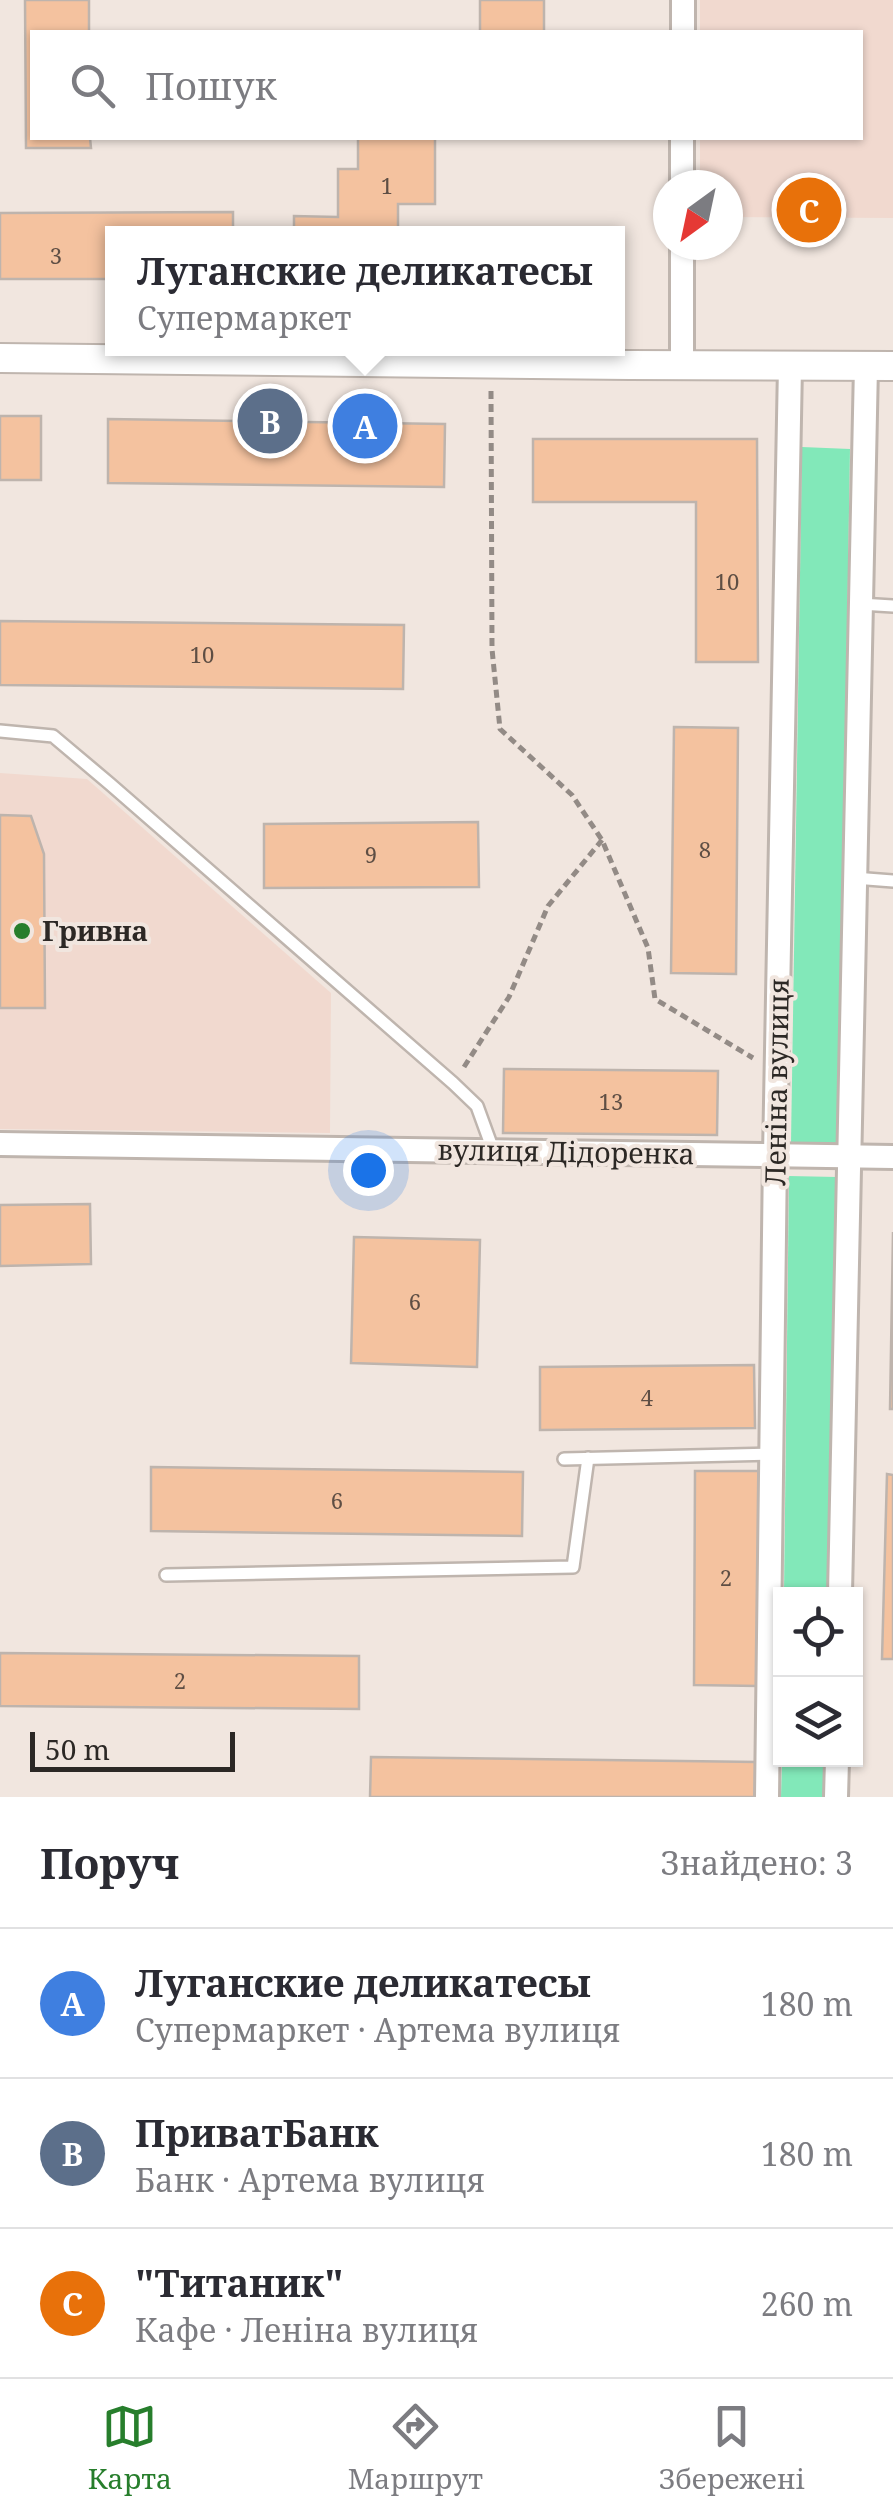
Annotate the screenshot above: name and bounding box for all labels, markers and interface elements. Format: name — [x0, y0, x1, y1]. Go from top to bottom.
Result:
search box — [30, 30, 863, 140]
icon: search — [65, 58, 120, 113]
text: Пошук — [145, 59, 277, 111]
house number: 1 — [381, 170, 393, 200]
north arrow — [653, 170, 743, 260]
pin: C — [776, 172, 842, 248]
popup — [105, 226, 625, 356]
house number: 3 — [50, 240, 62, 270]
text: Луганские деликатесы — [137, 244, 593, 296]
text: Супермаркет — [137, 296, 352, 339]
pin: B — [238, 384, 302, 458]
pin: A — [332, 388, 398, 464]
house number: 10 — [715, 566, 739, 596]
house number: 10 — [190, 639, 214, 669]
house number: 8 — [699, 834, 711, 864]
house number: 9 — [365, 839, 377, 869]
place label: Гривна — [42, 911, 148, 949]
marker: Гривна — [11, 920, 33, 942]
street label: Леніна вулиця — [755, 978, 797, 1186]
house number: 13 — [599, 1086, 623, 1116]
street label: вулиця Дідоренка — [437, 1130, 695, 1172]
your location — [343, 1145, 394, 1196]
house number: 6 — [409, 1286, 421, 1316]
house number: 4 — [641, 1382, 653, 1412]
house number: 6 — [331, 1485, 343, 1515]
house number: 2 — [720, 1562, 732, 1592]
map controls — [773, 1587, 863, 1767]
button: locate — [773, 1587, 863, 1677]
house number: 2 — [174, 1665, 186, 1695]
button: layers — [773, 1677, 863, 1767]
scale bar — [30, 1727, 235, 1772]
text: 50 m — [45, 1730, 110, 1768]
text: Поруч — [40, 1834, 179, 1891]
text: Знайдено: 3 — [661, 1841, 853, 1884]
text: Луганские деликатесы — [135, 1956, 591, 2008]
text: A — [60, 1982, 85, 2025]
text: 180 m — [761, 1982, 853, 2025]
text: Супермаркет · Артема вулиця — [135, 2008, 621, 2051]
text: ПриватБанк — [135, 2106, 379, 2158]
text: B — [62, 2132, 83, 2175]
text: 180 m — [761, 2132, 853, 2175]
text: Банк · Артема вулиця — [135, 2158, 485, 2201]
text: "Титаник" — [135, 2256, 344, 2308]
text: C — [62, 2282, 83, 2325]
text: 260 m — [761, 2282, 853, 2325]
text: Кафе · Леніна вулиця — [135, 2308, 478, 2351]
tab: Карта — [88, 2399, 172, 2497]
tab: Маршрут — [348, 2399, 483, 2497]
tab: Збережені — [659, 2399, 805, 2497]

